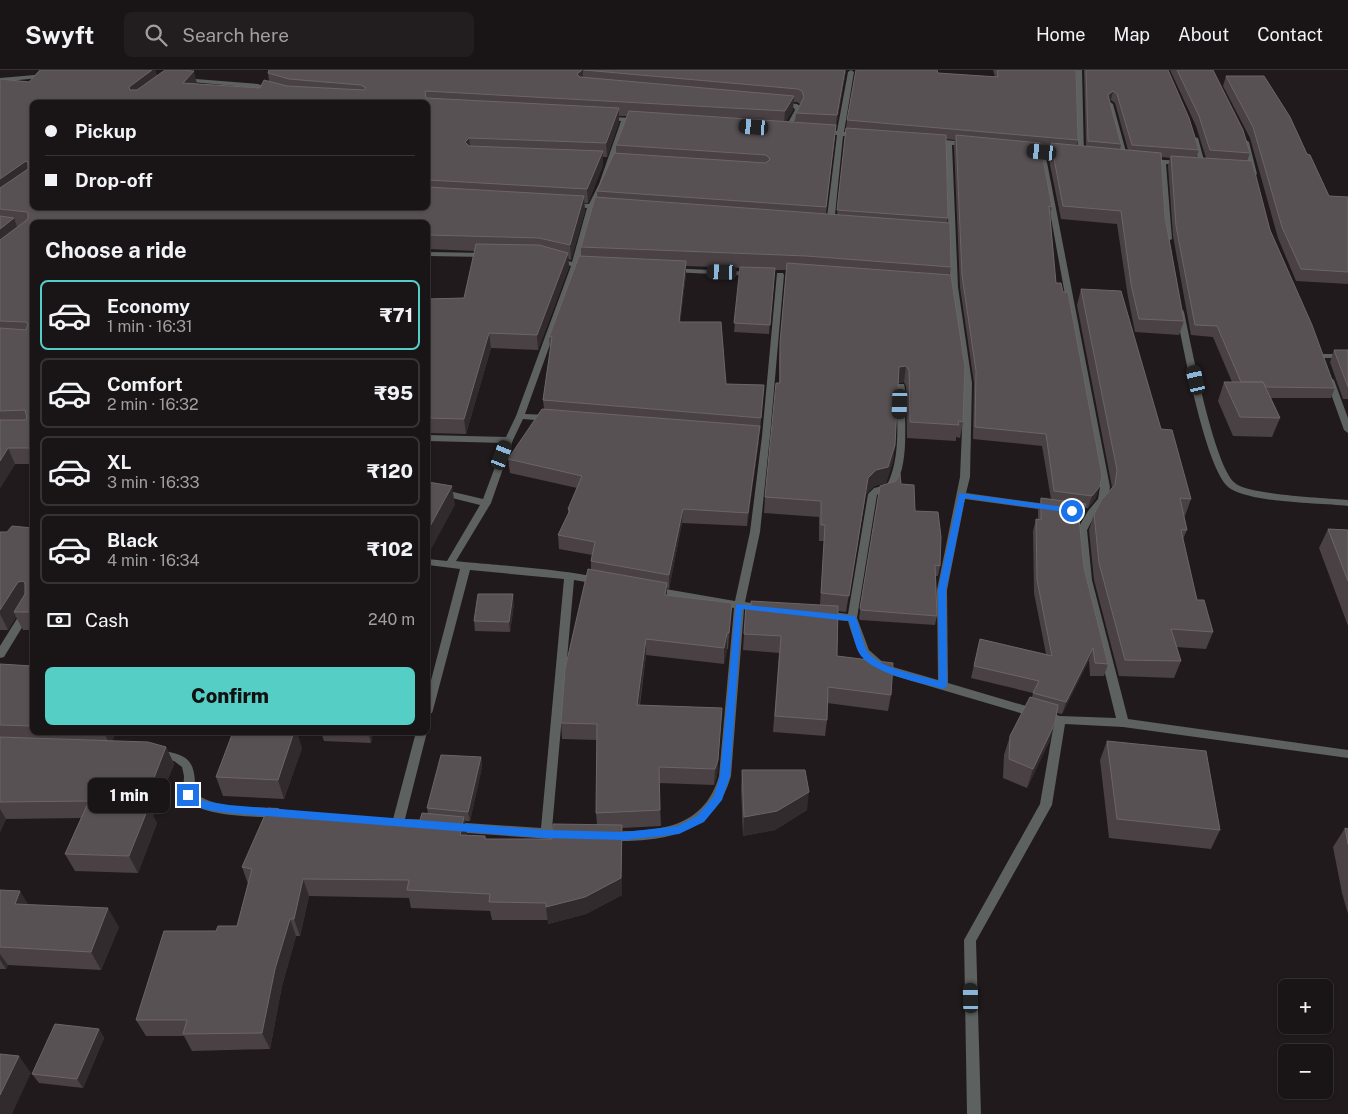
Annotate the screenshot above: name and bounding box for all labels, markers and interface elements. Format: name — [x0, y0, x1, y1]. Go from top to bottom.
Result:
search box — [124, 12, 474, 57]
text: Swyft — [25, 21, 94, 49]
icon: search — [142, 21, 170, 49]
text: Search here — [182, 24, 289, 46]
text: Home — [1036, 24, 1086, 45]
text: Map — [1114, 24, 1150, 45]
text: About — [1178, 24, 1229, 45]
text: Contact — [1257, 24, 1323, 45]
car — [738, 118, 769, 136]
text: Pickup — [75, 120, 137, 142]
car — [1026, 143, 1057, 161]
text: Drop-off — [75, 169, 152, 191]
text: Choose a ride — [45, 237, 187, 263]
car — [706, 264, 737, 280]
icon: car — [47, 293, 92, 338]
text: Economy — [107, 295, 190, 317]
text: ₹71 — [380, 304, 413, 326]
text: 1 min · 16:31 — [107, 317, 193, 336]
car — [1185, 364, 1206, 396]
icon: car — [47, 371, 92, 416]
text: Comfort — [107, 373, 183, 395]
text: ₹95 — [374, 382, 413, 404]
car — [891, 389, 908, 419]
text: 2 min · 16:32 — [107, 395, 199, 414]
car — [489, 438, 514, 472]
icon: car — [47, 449, 92, 494]
text: XL — [107, 451, 132, 473]
text: ₹120 — [367, 460, 413, 482]
text: 3 min · 16:33 — [107, 473, 200, 492]
route start — [1061, 500, 1083, 522]
icon: car — [47, 527, 92, 572]
text: Black — [107, 529, 158, 551]
text: ₹102 — [367, 538, 413, 560]
text: 4 min · 16:34 — [107, 551, 200, 570]
icon: cash — [45, 606, 73, 634]
text: Cash — [85, 609, 129, 631]
text: 240 m — [368, 610, 415, 629]
button: Confirm — [45, 667, 415, 725]
callout: 1 min — [88, 778, 170, 812]
route end — [177, 784, 199, 806]
text: 1 min — [109, 786, 149, 805]
map controls — [1278, 979, 1333, 1099]
button: + — [1278, 979, 1333, 1034]
car — [963, 983, 978, 1013]
button: − — [1278, 1044, 1333, 1099]

